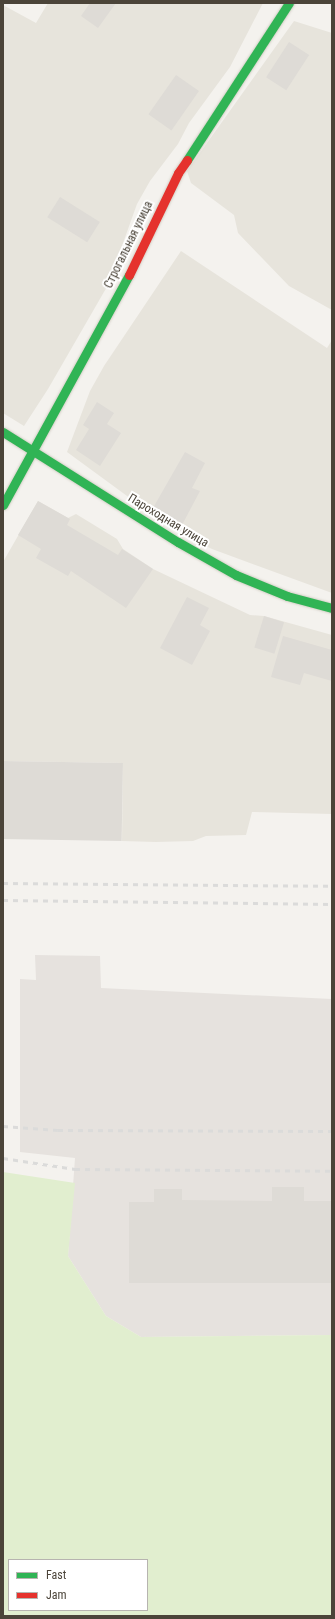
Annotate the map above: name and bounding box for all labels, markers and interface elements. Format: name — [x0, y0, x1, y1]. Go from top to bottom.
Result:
street label: Строгальная улица — [102, 199, 156, 291]
street label: Пароходная улица — [125, 491, 211, 551]
legend — [8, 1559, 148, 1611]
text: Fast — [46, 1568, 66, 1582]
text: Jam — [46, 1588, 67, 1602]

